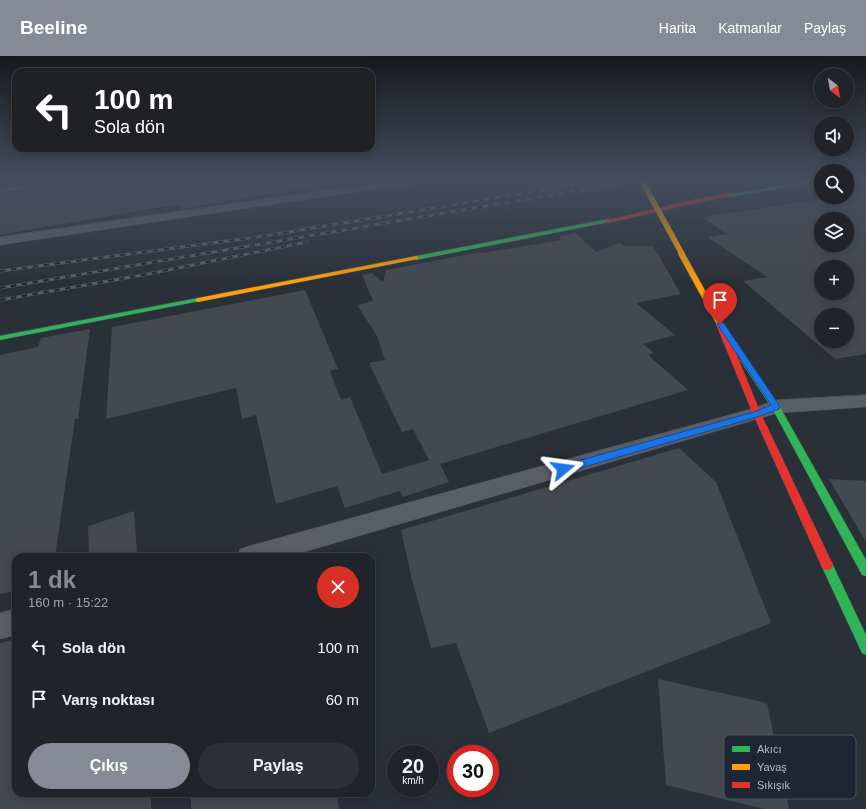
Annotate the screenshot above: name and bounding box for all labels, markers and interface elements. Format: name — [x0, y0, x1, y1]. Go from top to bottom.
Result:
text: Beeline — [20, 17, 88, 38]
text: Harita — [659, 20, 696, 36]
text: Katmanlar — [718, 20, 782, 36]
text: Paylaş — [804, 20, 846, 36]
north arrow — [814, 68, 854, 108]
map controls — [814, 68, 854, 348]
icon: left — [28, 84, 80, 136]
text: 100 m — [94, 84, 173, 115]
button: sound — [814, 116, 854, 156]
text: Sola dön — [94, 117, 165, 137]
button: search — [814, 164, 854, 204]
button: layers — [814, 212, 854, 252]
button: + — [814, 260, 854, 300]
pin — [703, 283, 737, 324]
icon: arrive — [709, 289, 731, 311]
button: − — [814, 308, 854, 348]
position arrow — [542, 448, 584, 490]
text: 1 dk — [28, 566, 76, 593]
button: close — [317, 566, 359, 608]
text: 160 m · 15:22 — [28, 595, 108, 610]
icon: left — [28, 636, 50, 658]
text: Sola dön — [62, 639, 125, 656]
text: 100 m — [317, 639, 359, 656]
icon: arrive — [28, 688, 50, 710]
text: Varış noktası — [62, 691, 155, 708]
text: 60 m — [326, 691, 359, 708]
legend — [724, 735, 856, 799]
button: Çıkış — [28, 743, 190, 789]
button: Paylaş — [198, 743, 359, 789]
text: Akıcı — [757, 743, 781, 755]
speed limit sign: 30 — [447, 745, 499, 797]
text: 20 — [402, 755, 424, 777]
text: Yavaş — [757, 761, 787, 773]
text: km/h — [402, 775, 424, 786]
text: Sıkışık — [757, 779, 791, 791]

